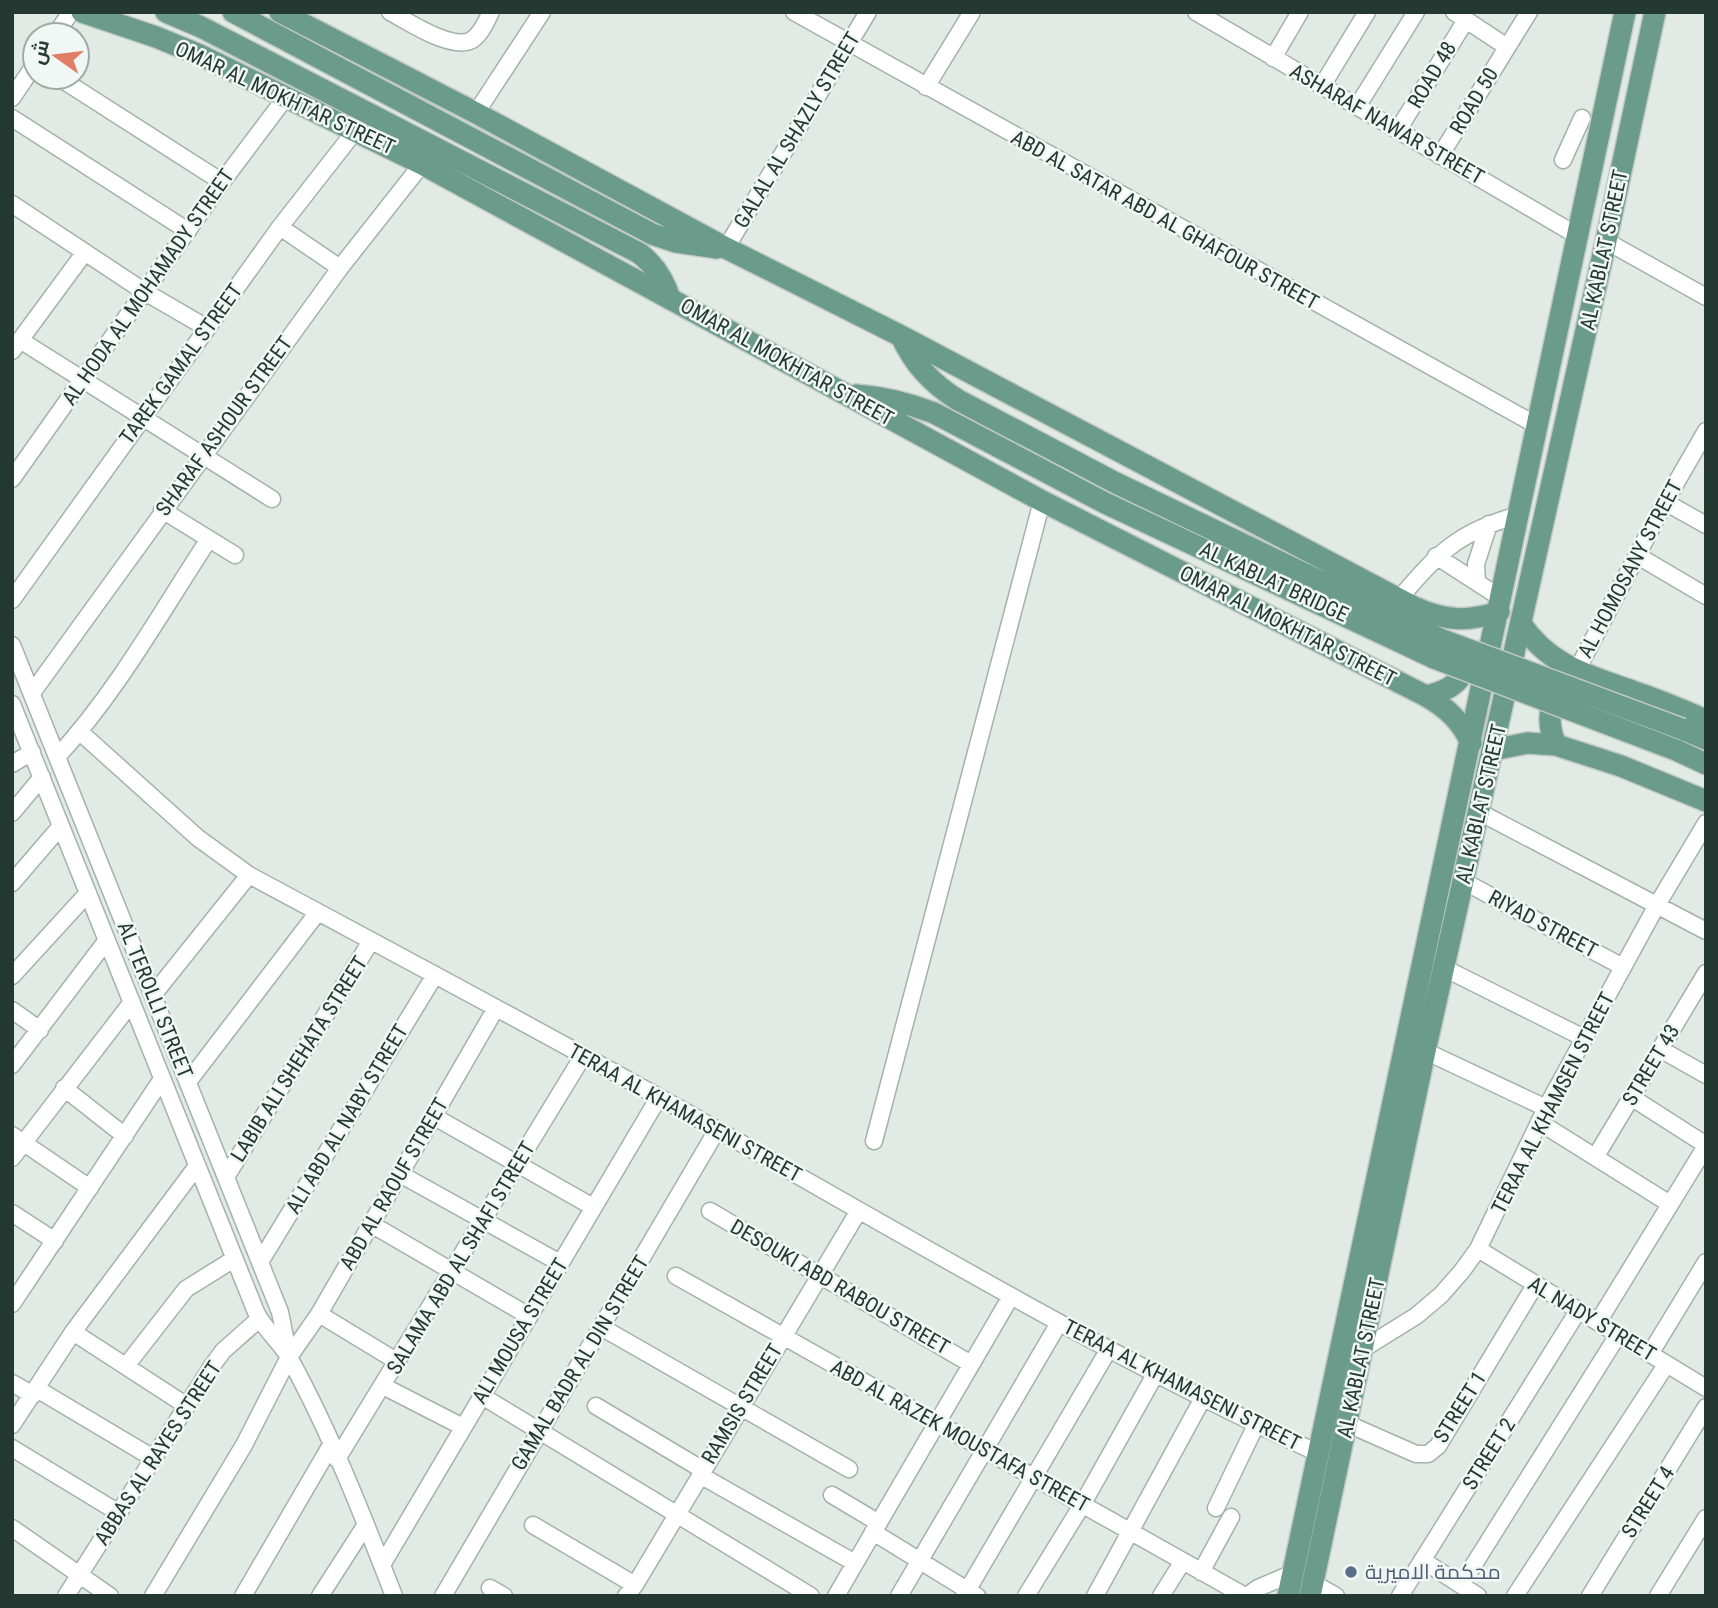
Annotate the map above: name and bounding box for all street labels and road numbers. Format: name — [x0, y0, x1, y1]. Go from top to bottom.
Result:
street label: GALAL AL SHAZLY STREET — [729, 28, 865, 232]
street label: OMAR AL MOKHTAR STREET — [171, 37, 399, 160]
street label: ROAD 48 — [1403, 37, 1461, 113]
street label: ASHARAF NAWAR STREET — [1286, 59, 1488, 189]
street label: ROAD 50 — [1445, 63, 1503, 139]
street label: ABD AL SATAR ABD AL GHAFOUR STREET — [1007, 125, 1323, 315]
street label: AL HODA AL MOHAMADY STREET — [57, 164, 239, 410]
street label: AL KABLAT STREET — [1575, 168, 1633, 332]
street label: TAREK GAMAL STREET — [115, 279, 247, 449]
street label: OMAR AL MOKHTAR STREET — [676, 293, 898, 431]
street label: SHARAF ASHOUR STREET — [151, 332, 297, 520]
street label: AL HOMOSANY STREET — [1573, 476, 1687, 662]
street label: AL KABLAT BRIDGE — [1196, 537, 1352, 627]
street label: OMAR AL MOKHTAR STREET — [1176, 561, 1400, 691]
street label: AL KABLAT STREET — [1451, 722, 1511, 886]
street label: RIYAD STREET — [1484, 885, 1602, 963]
street label: AL TEROLLI STREET — [113, 918, 197, 1082]
street label: LABIB ALI SHEHATA STREET — [226, 952, 372, 1166]
street label: TERAA AL KHAMSEN STREET — [1487, 988, 1619, 1218]
street label: ALI ABD AL NABY STREET — [281, 1020, 413, 1218]
street label: STREET 43 — [1618, 1020, 1684, 1110]
street label: TERAA AL KHAMASENI STREET — [564, 1039, 806, 1187]
street label: ABD AL RAOUF STREET — [335, 1094, 453, 1274]
street label: SALAMA ABD AL SHAFI STREET — [382, 1137, 540, 1379]
street label: DESOUKI ABD RABOU STREET — [726, 1214, 954, 1360]
street label: GAMAL BADR AL DIN STREET — [506, 1251, 654, 1475]
street label: ALI MOUSA STREET — [467, 1254, 573, 1408]
street label: AL NADY STREET — [1524, 1271, 1660, 1367]
street label: AL KABLAT STREET — [1332, 1276, 1390, 1440]
street label: TERAA AL KHAMASENI STREET — [1059, 1315, 1305, 1455]
street label: RAMSIS STREET — [697, 1339, 787, 1468]
street label: ABD AL RAZEK MOUSTAFA STREET — [827, 1355, 1094, 1517]
street label: ABBAS AL RAYES STREET — [90, 1357, 226, 1549]
street label: STREET 1 — [1429, 1367, 1491, 1447]
street label: STREET 2 — [1458, 1414, 1520, 1494]
street label: STREET 4 — [1617, 1462, 1679, 1542]

